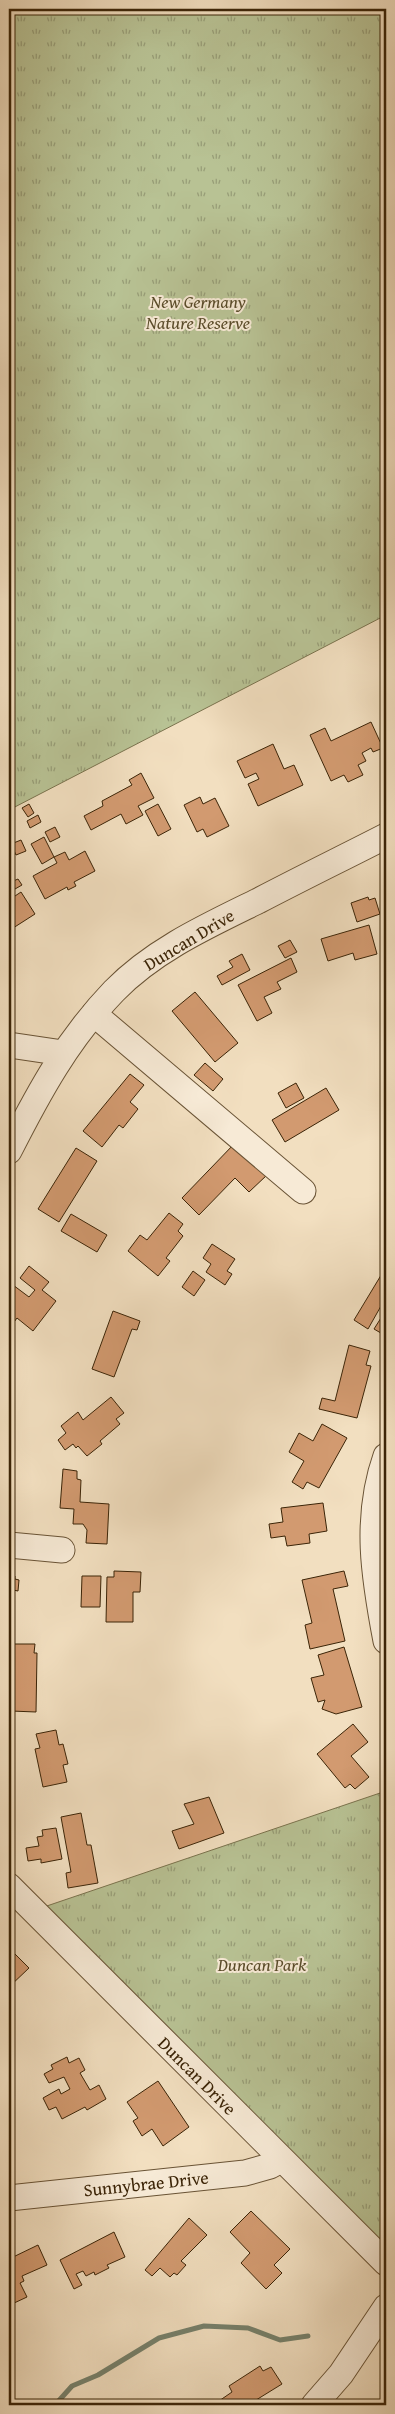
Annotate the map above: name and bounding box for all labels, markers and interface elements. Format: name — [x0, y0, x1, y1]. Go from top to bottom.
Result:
park label: New Germany Nature Reserve — [145, 288, 250, 336]
street label: Duncan Drive — [138, 902, 239, 977]
park label: Duncan Park — [217, 1951, 307, 1978]
street label: Duncan Drive — [152, 2030, 243, 2121]
street label: Sunnybrae Drive — [82, 2164, 210, 2203]

